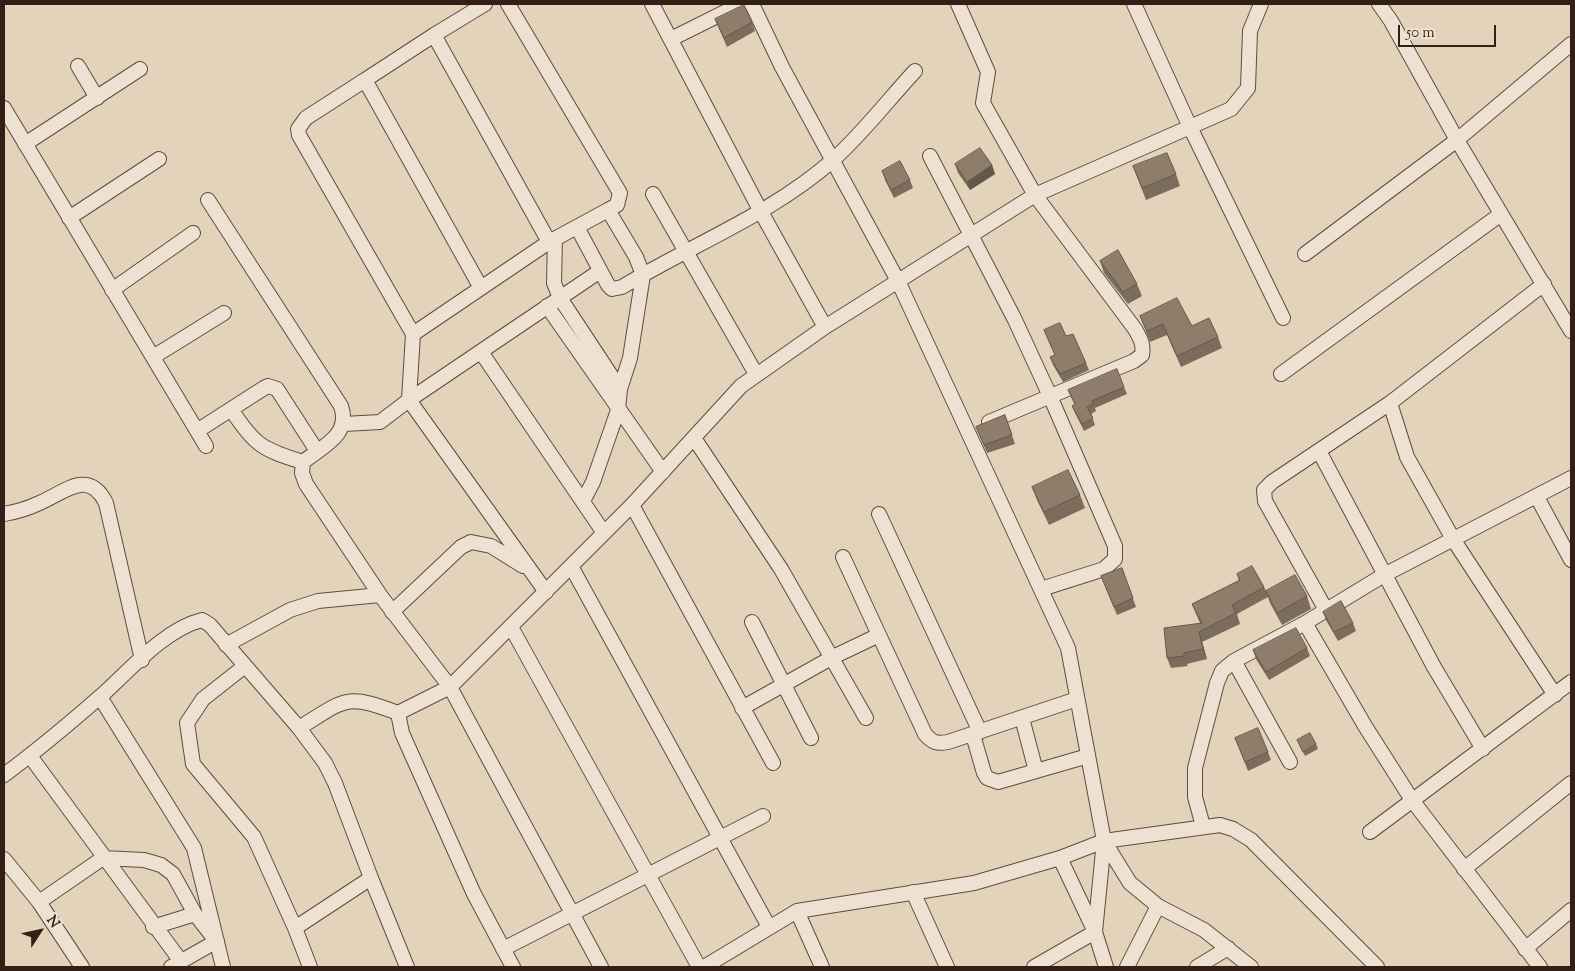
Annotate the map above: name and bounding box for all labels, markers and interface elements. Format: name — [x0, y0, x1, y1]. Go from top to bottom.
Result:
scale bar — [1400, 15, 1498, 47]
text: 50 m — [1406, 23, 1435, 44]
north arrow — [15, 906, 65, 956]
text: N — [41, 912, 64, 933]

